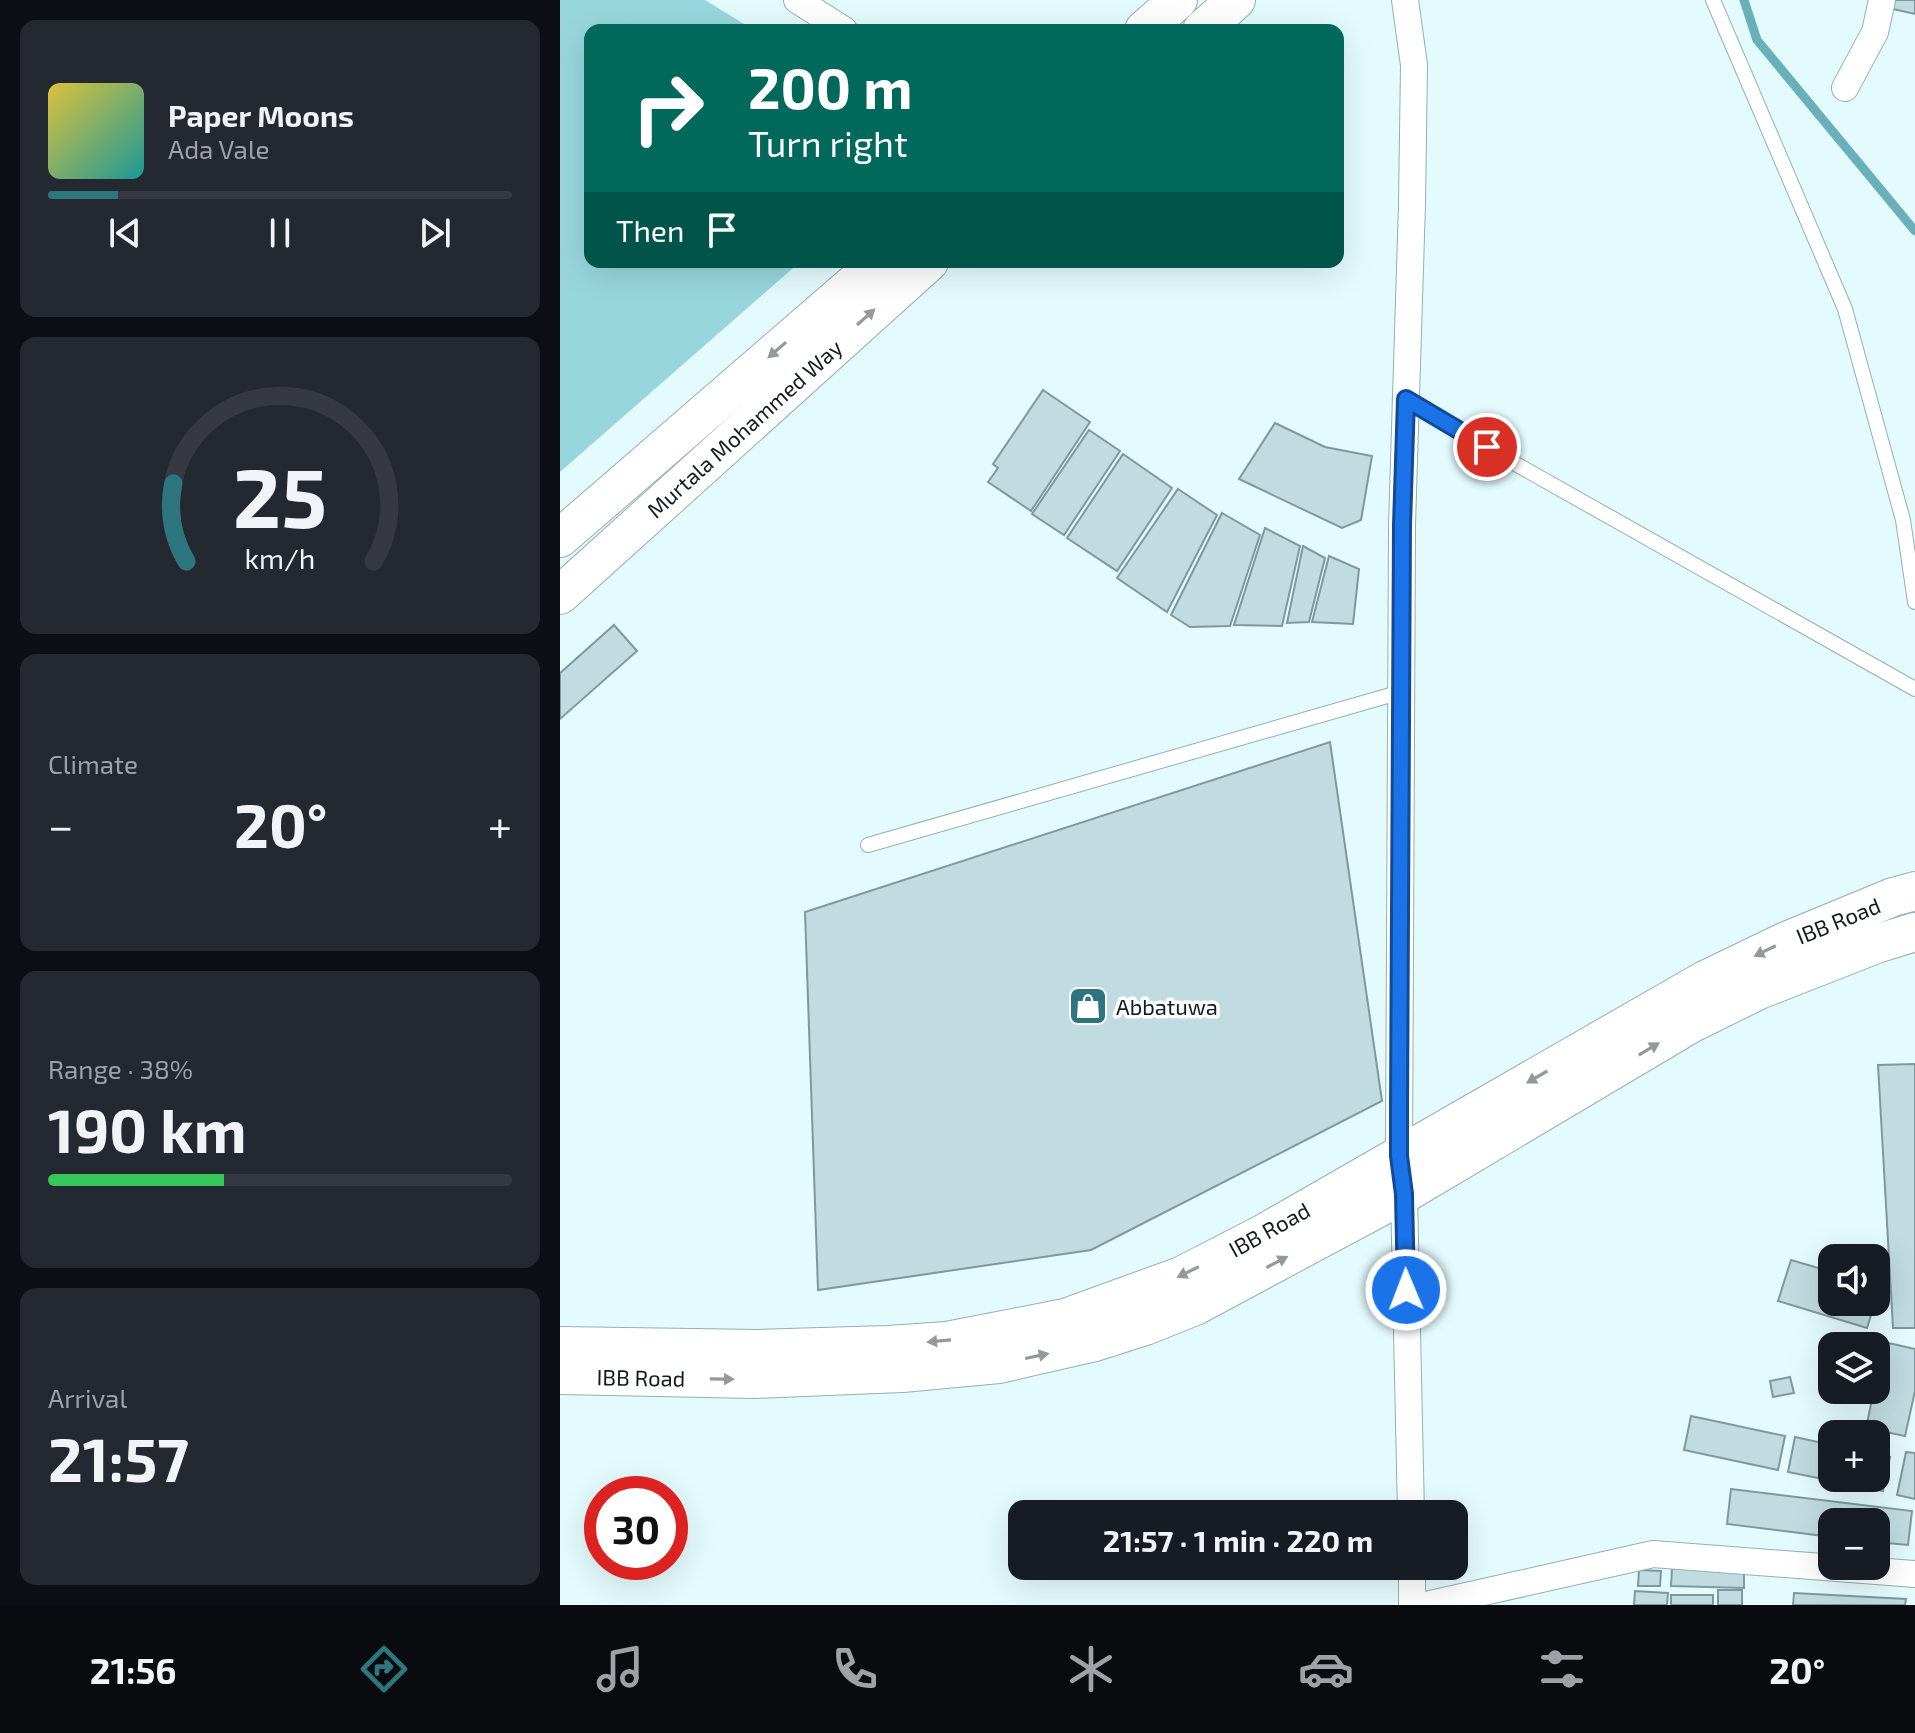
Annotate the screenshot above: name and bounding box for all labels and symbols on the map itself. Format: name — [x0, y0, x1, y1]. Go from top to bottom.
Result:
one-way arrow — [857, 308, 876, 326]
street label: Murtala Mohammed Way — [641, 333, 847, 522]
one-way arrow — [768, 340, 787, 358]
pin — [1453, 413, 1521, 481]
street label: IBB Road — [1792, 891, 1884, 949]
one-way arrow — [1753, 944, 1776, 958]
shop icon: Abbatuwa — [1067, 985, 1109, 1027]
place label: Abbatuwa — [1116, 993, 1218, 1019]
one-way arrow — [1638, 1042, 1660, 1056]
one-way arrow — [1526, 1070, 1548, 1084]
street label: IBB Road — [1224, 1196, 1314, 1262]
position arrow — [1364, 1248, 1448, 1332]
one-way arrow — [1266, 1255, 1289, 1268]
one-way arrow — [1177, 1265, 1200, 1279]
one-way arrow — [926, 1335, 951, 1348]
one-way arrow — [1024, 1349, 1049, 1362]
street label: IBB Road — [596, 1363, 686, 1391]
one-way arrow — [710, 1372, 735, 1385]
speed limit sign: 30 — [584, 1476, 688, 1580]

